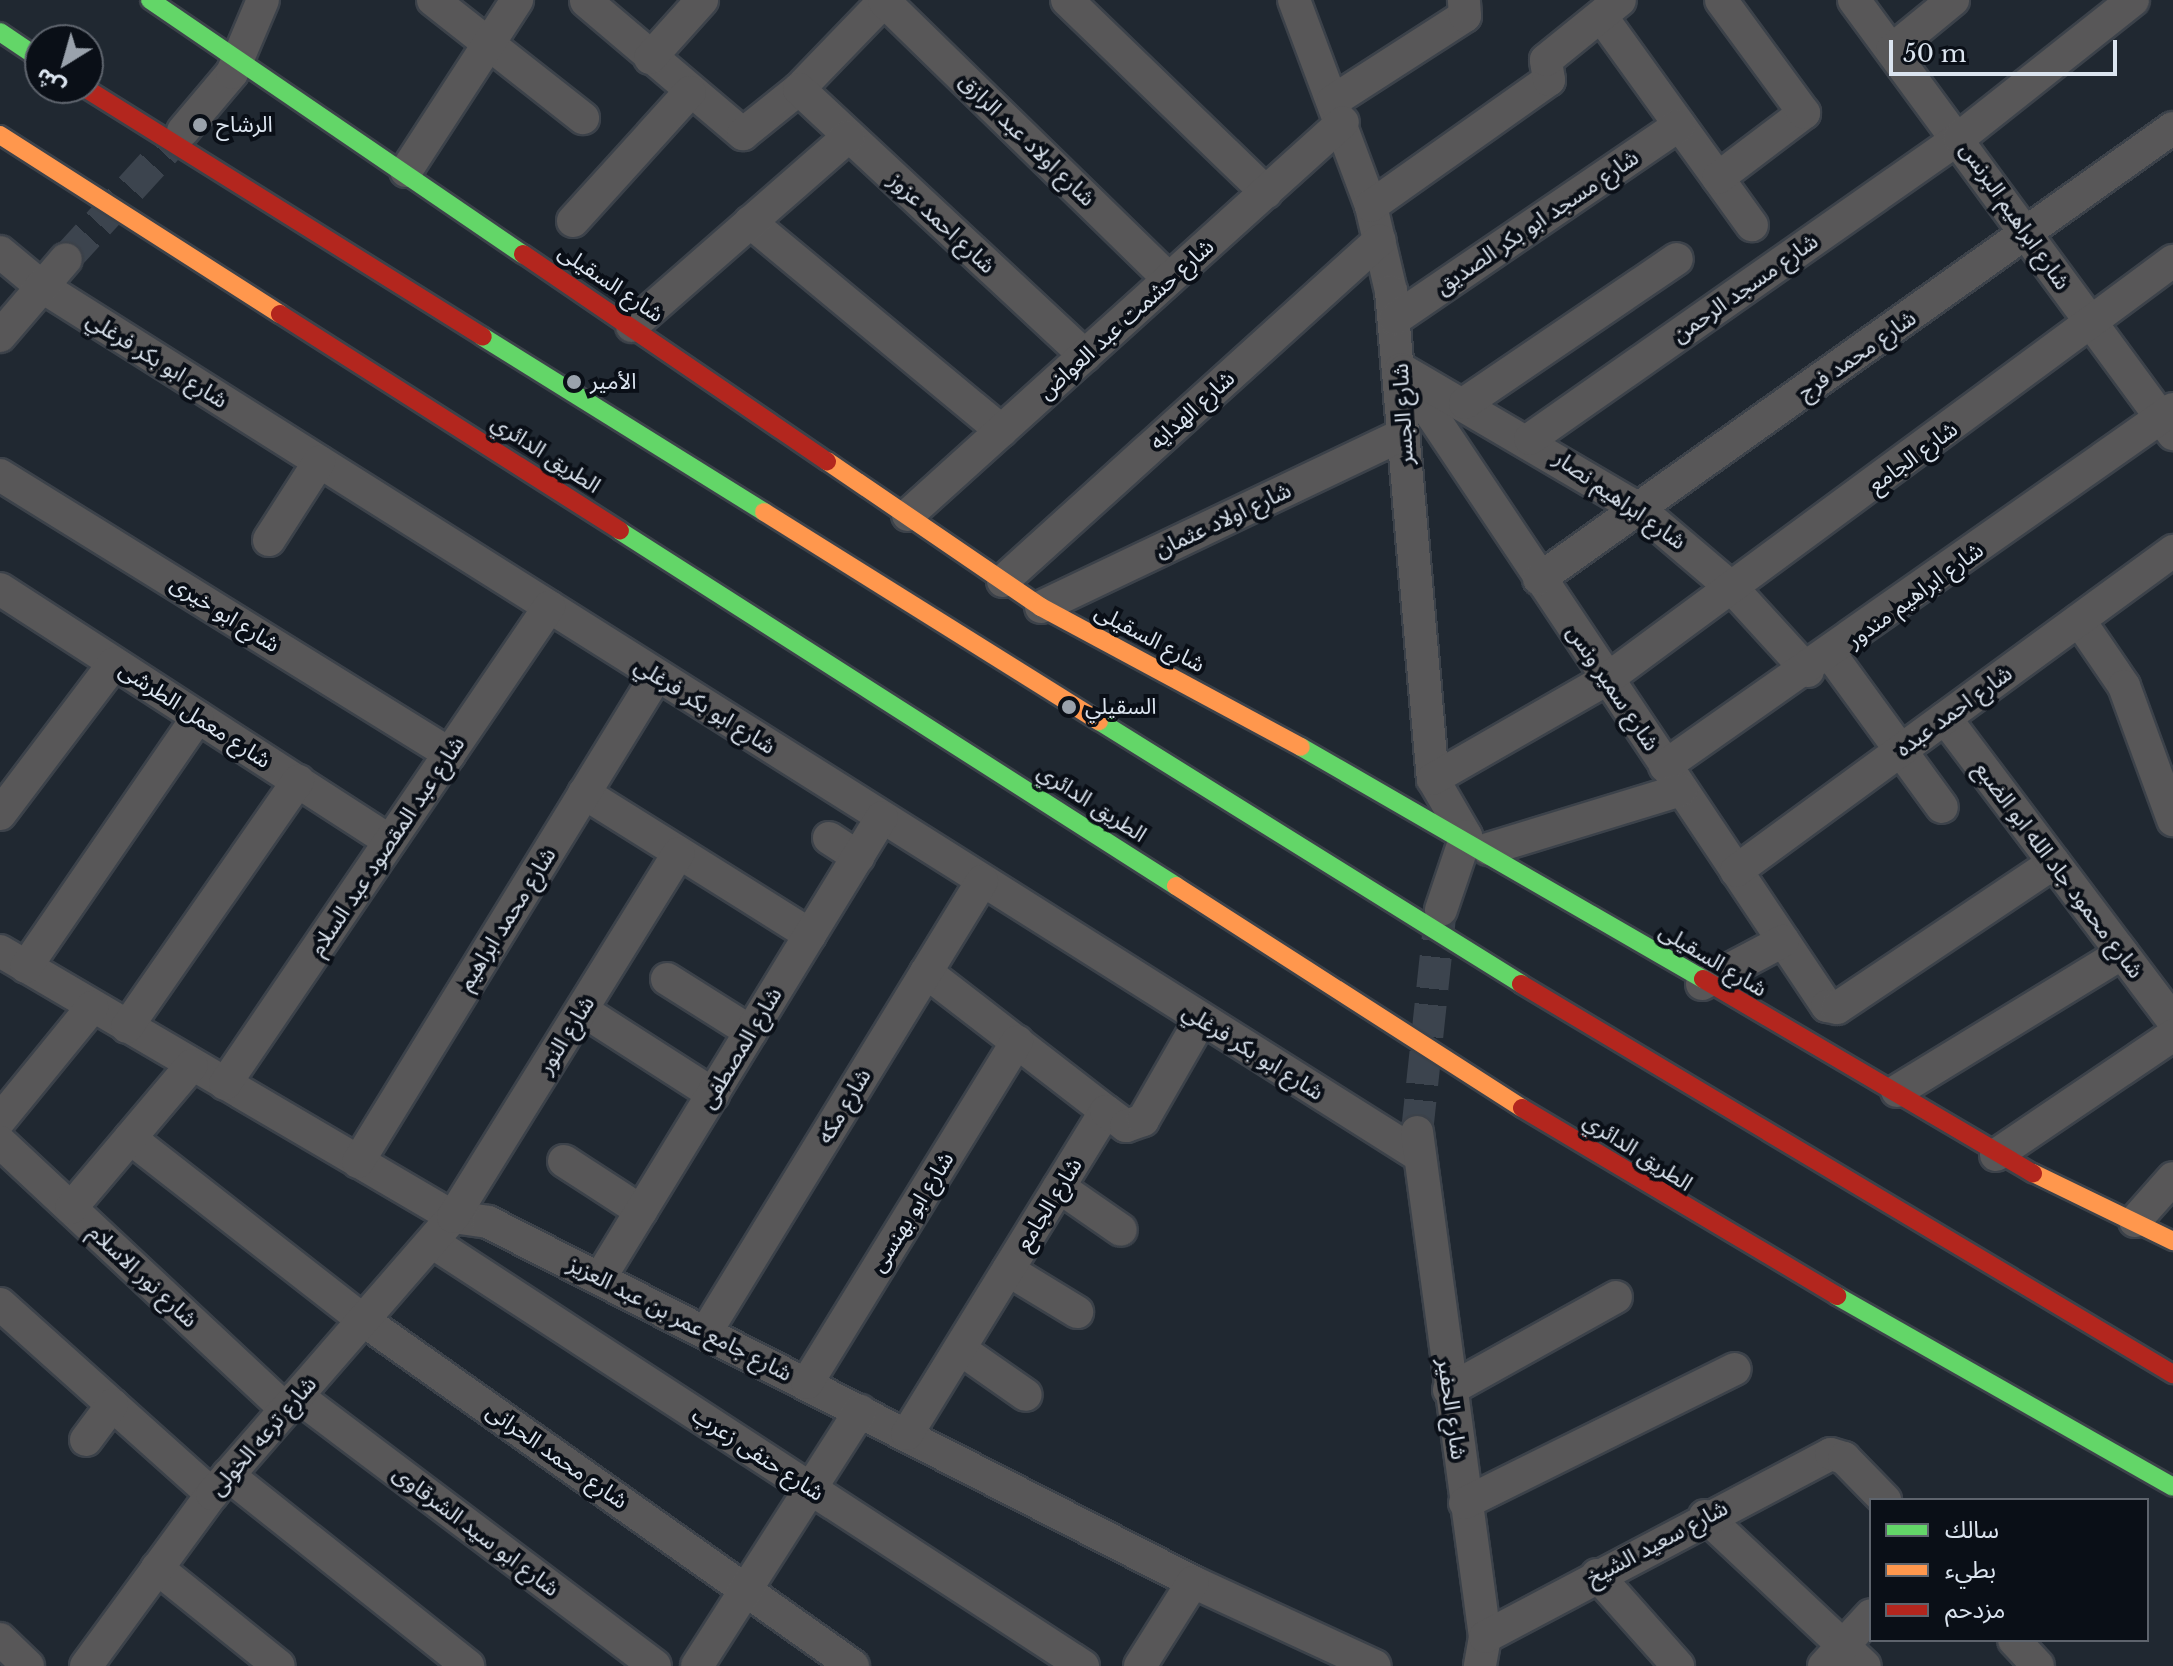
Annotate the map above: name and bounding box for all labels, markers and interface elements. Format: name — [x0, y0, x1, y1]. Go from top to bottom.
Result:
north arrow — [24, 24, 104, 104]
scale bar — [1893, 24, 2121, 74]
text: 50 m — [1903, 39, 1966, 68]
text: ش — [30, 62, 71, 102]
street label: شارع اولاد عبد الرازق — [953, 68, 1101, 212]
place label: الرشاح — [216, 112, 273, 138]
marker: الرشاح — [191, 116, 209, 134]
street label: شارع ابراهيم البرنس — [1954, 137, 2076, 295]
street label: شارع مسجد ابو بكر الصديق — [1430, 144, 1644, 300]
street label: شارع احمد عزوز — [883, 167, 1001, 279]
street label: شارع مسجد الرحمن — [1667, 228, 1823, 348]
street label: شارع حشمت عبد العواض — [1033, 233, 1219, 405]
street label: شارع السقيلى — [554, 238, 668, 328]
street label: شارع محمد فرج — [1793, 305, 1921, 405]
street label: شارع ابو بكر فرغلي — [82, 306, 232, 414]
street label: شارع الجسر — [1387, 363, 1419, 465]
street label: شارع الهدايه — [1144, 365, 1240, 455]
place label: الأمير — [590, 369, 637, 395]
marker: الأمير — [565, 373, 583, 391]
street label: الطريق الدائري — [487, 409, 605, 499]
street label: شارع الجامع — [1863, 416, 1963, 498]
street label: شارع ابراهيم نصار — [1549, 445, 1691, 555]
street label: شارع اولاد عثمان — [1151, 477, 1295, 563]
street label: شارع ابراهيم مندور — [1842, 537, 1988, 653]
street label: شارع ابو خيرى — [166, 570, 284, 658]
street label: شارع السقيلى — [1091, 598, 1209, 678]
street label: شارع سمير ونس — [1561, 620, 1665, 756]
street label: شارع ابو بكر فرغلي — [630, 652, 780, 760]
street label: شارع معمل الطرشى — [114, 656, 276, 774]
street label: شارع احمد عبده — [1891, 660, 2017, 762]
place label: السقيلي — [1085, 694, 1157, 720]
marker: السقيلي — [1060, 698, 1078, 716]
street label: شارع عبد المقصود عبد السلام — [304, 731, 470, 961]
street label: شارع محمود جاد الله ابو الضبع — [1969, 757, 2149, 983]
street label: الطريق الدائري — [1033, 758, 1151, 848]
street label: شارع محمد ابراهيم — [453, 843, 561, 995]
street label: شارع السقيلى — [1654, 918, 1772, 1002]
street label: شارع المصطفى — [695, 983, 787, 1113]
street label: شارع النور — [532, 991, 600, 1079]
street label: شارع ابو بكر فرغلي — [1178, 998, 1328, 1106]
street label: شارع مكه — [811, 1064, 877, 1148]
street label: الطريق الدائري — [1579, 1107, 1697, 1197]
street label: شارع ابو بهنسى — [865, 1147, 959, 1277]
street label: شارع الجامع — [1010, 1153, 1088, 1255]
street label: شارع نور الاسلام — [83, 1219, 203, 1333]
street label: شارع جامع عمر بن عبد العزيز — [564, 1251, 796, 1387]
street label: شارع الحفير — [1432, 1357, 1472, 1461]
street label: شارع ترعه الخولى — [204, 1371, 322, 1501]
street label: شارع محمد الحرانى — [481, 1398, 633, 1514]
street label: شارع حنفى زعرب — [687, 1401, 829, 1507]
street label: شارع ابو سيد الشرقاوى — [388, 1460, 564, 1602]
street label: شارع سعيد الشيخ — [1582, 1495, 1732, 1591]
legend — [1869, 1498, 2149, 1642]
text: سالك — [1945, 1515, 1999, 1544]
text: بطيء — [1945, 1555, 1996, 1584]
text: مزدحم — [1945, 1595, 2005, 1624]

